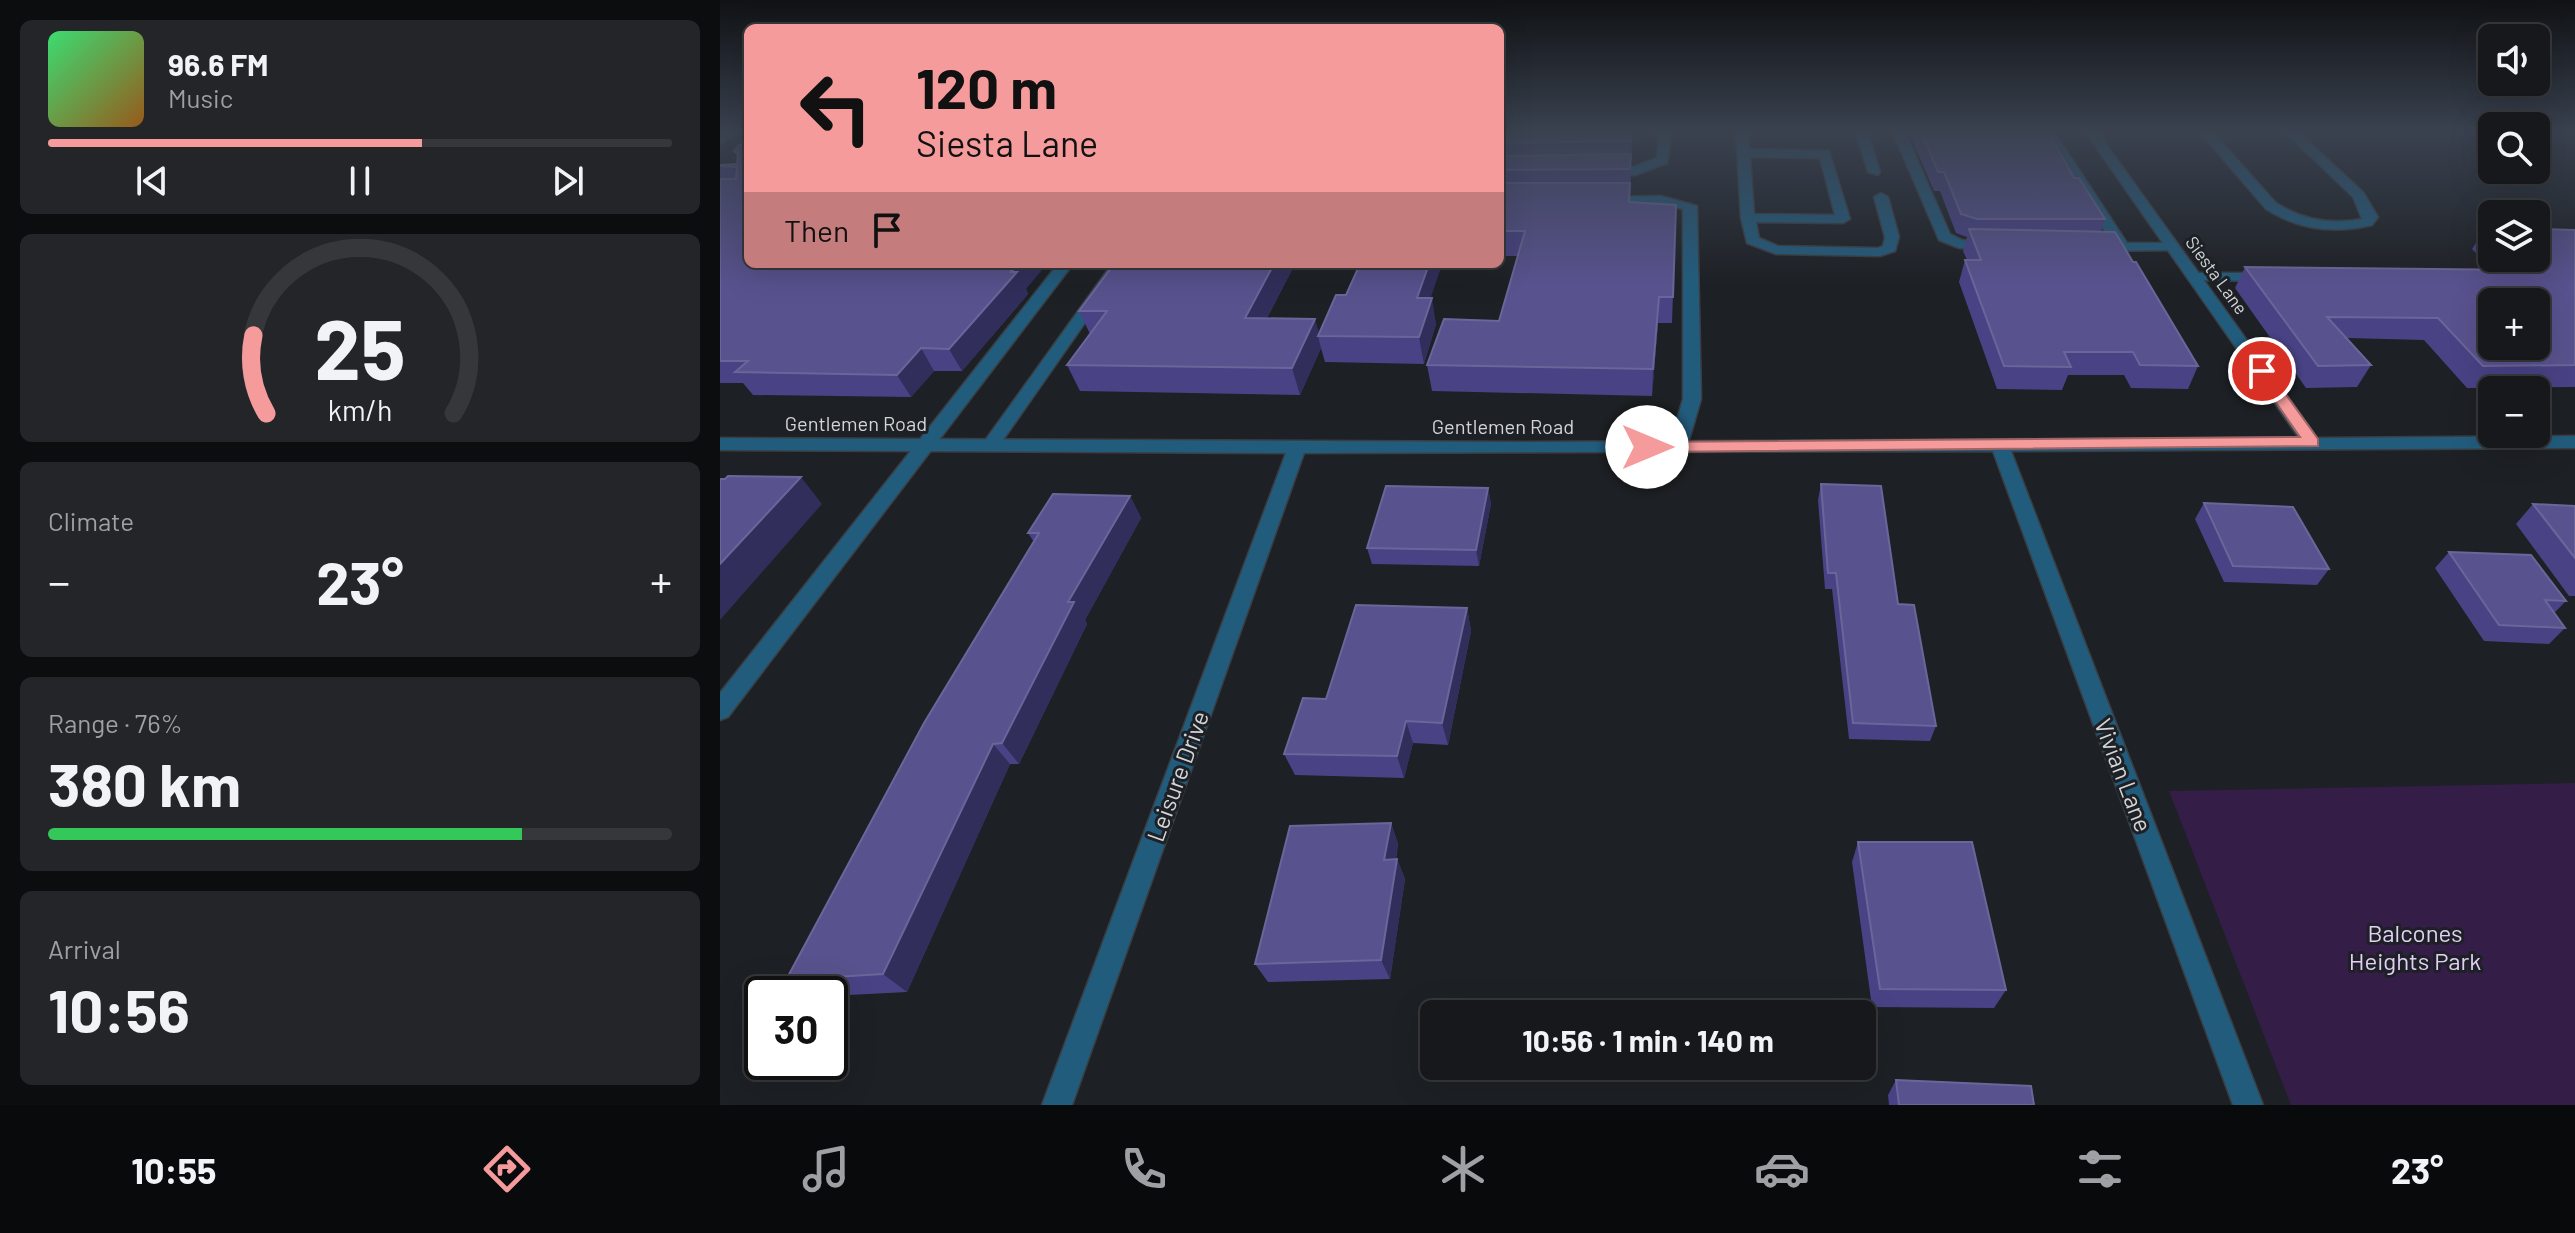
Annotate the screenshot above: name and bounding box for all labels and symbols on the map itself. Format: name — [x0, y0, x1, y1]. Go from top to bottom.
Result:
street label: Siesta Lane — [2181, 232, 2253, 318]
pin — [2228, 337, 2296, 405]
position arrow — [1605, 405, 1689, 489]
street label: Gentlemen Road — [785, 411, 927, 435]
street label: Gentlemen Road — [1432, 414, 1574, 438]
street label: Leisure Drive — [1140, 707, 1214, 845]
street label: Vivian Lane — [2089, 714, 2159, 836]
park label: Balcones Heights Park — [2349, 918, 2481, 975]
speed limit sign: 30 — [744, 976, 848, 1080]

